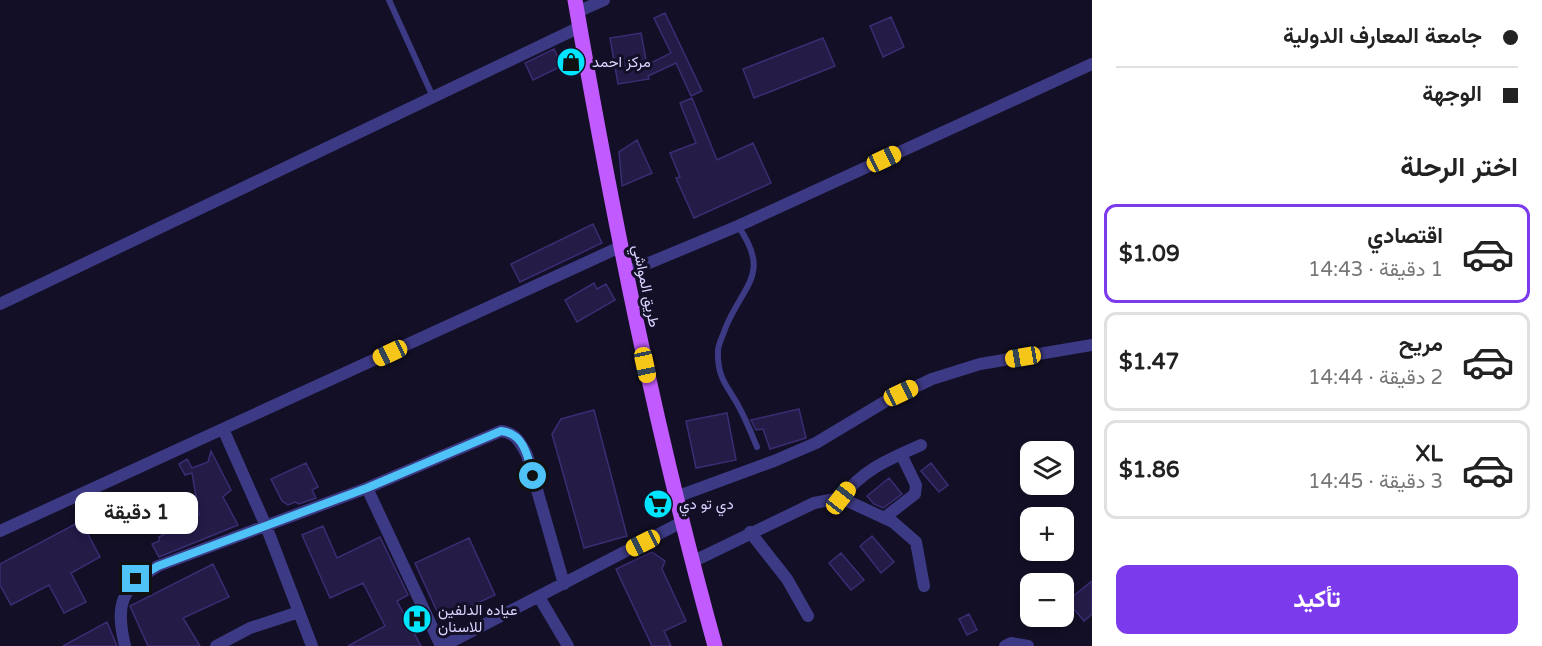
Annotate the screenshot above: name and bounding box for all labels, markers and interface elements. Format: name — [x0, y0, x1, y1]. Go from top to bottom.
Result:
text: جامعة المعارف الدولية — [1283, 23, 1482, 49]
shop icon: مركز احمد — [555, 46, 587, 78]
place label: مركز احمد — [592, 53, 651, 71]
text: الوجهة — [1422, 81, 1482, 107]
car — [864, 143, 904, 175]
text: اختر الرحلة — [1400, 151, 1518, 184]
text: اقتصادي — [1367, 223, 1443, 249]
icon: car — [1461, 227, 1515, 281]
text: $1.09 — [1119, 241, 1180, 267]
street label: طريق المواشي — [625, 243, 664, 330]
text: 1 دقيقة · 14:43 — [1308, 258, 1443, 282]
text: مريح — [1399, 331, 1443, 357]
icon: car — [1461, 335, 1515, 389]
car — [370, 337, 410, 369]
car — [1004, 345, 1042, 369]
car — [632, 346, 658, 384]
text: $1.47 — [1119, 349, 1179, 375]
text: 2 دقيقة · 14:44 — [1308, 366, 1443, 390]
car — [881, 377, 921, 409]
map controls — [1020, 441, 1074, 627]
button: layers — [1020, 441, 1074, 495]
text: XL — [1416, 441, 1443, 467]
icon: car — [1461, 443, 1515, 497]
text: $1.86 — [1119, 457, 1180, 483]
route start — [519, 462, 546, 489]
text: 3 دقيقة · 14:45 — [1308, 470, 1443, 494]
car — [823, 478, 859, 518]
supermarket icon: دي تو دي — [642, 488, 674, 520]
callout: 1 دقيقة — [74, 492, 198, 534]
place label: دي تو دي — [679, 495, 734, 517]
text: 1 دقيقة — [104, 501, 169, 525]
button: + — [1020, 507, 1074, 561]
car — [623, 527, 663, 559]
route end — [122, 565, 149, 592]
button: تأكيد — [1116, 565, 1518, 634]
button: − — [1020, 573, 1074, 627]
place label: عياده الدلفين للاسنان — [438, 601, 518, 636]
hospital icon: عياده الدلفين للاسنان — [401, 603, 433, 635]

